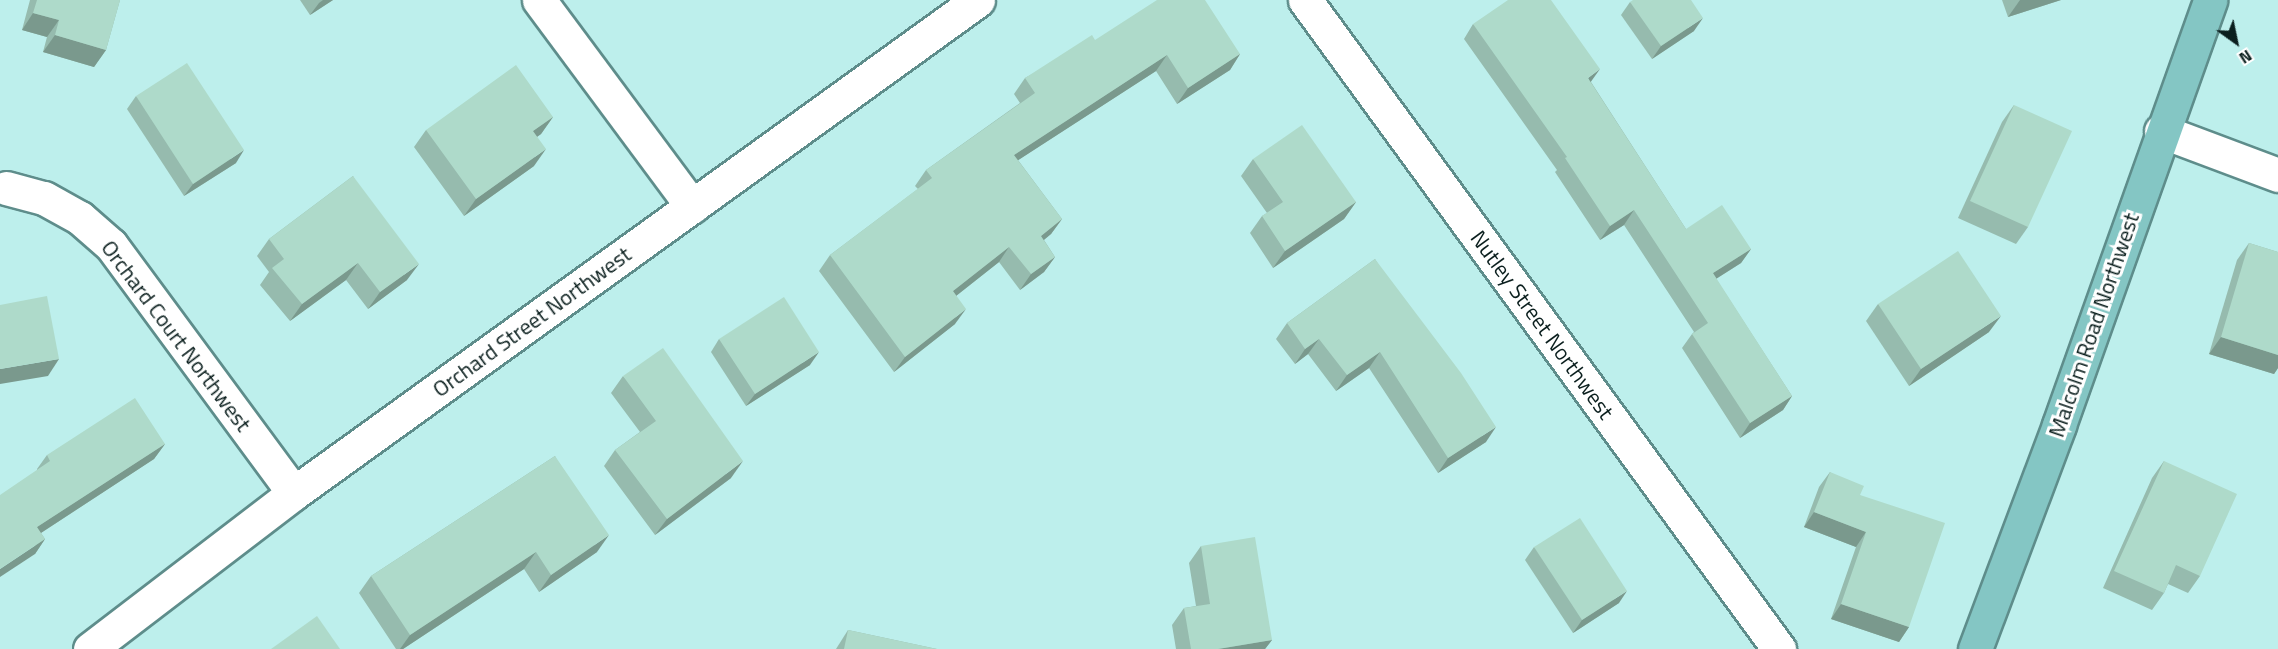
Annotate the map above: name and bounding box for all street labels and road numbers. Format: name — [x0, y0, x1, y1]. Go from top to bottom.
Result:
street label: Malcolm Road Northwest — [2043, 209, 2145, 441]
street label: Nutley Street Northwest — [1465, 226, 1619, 424]
street label: Orchard Court Northwest — [95, 235, 257, 437]
street label: Orchard Street Northwest — [428, 241, 636, 403]

